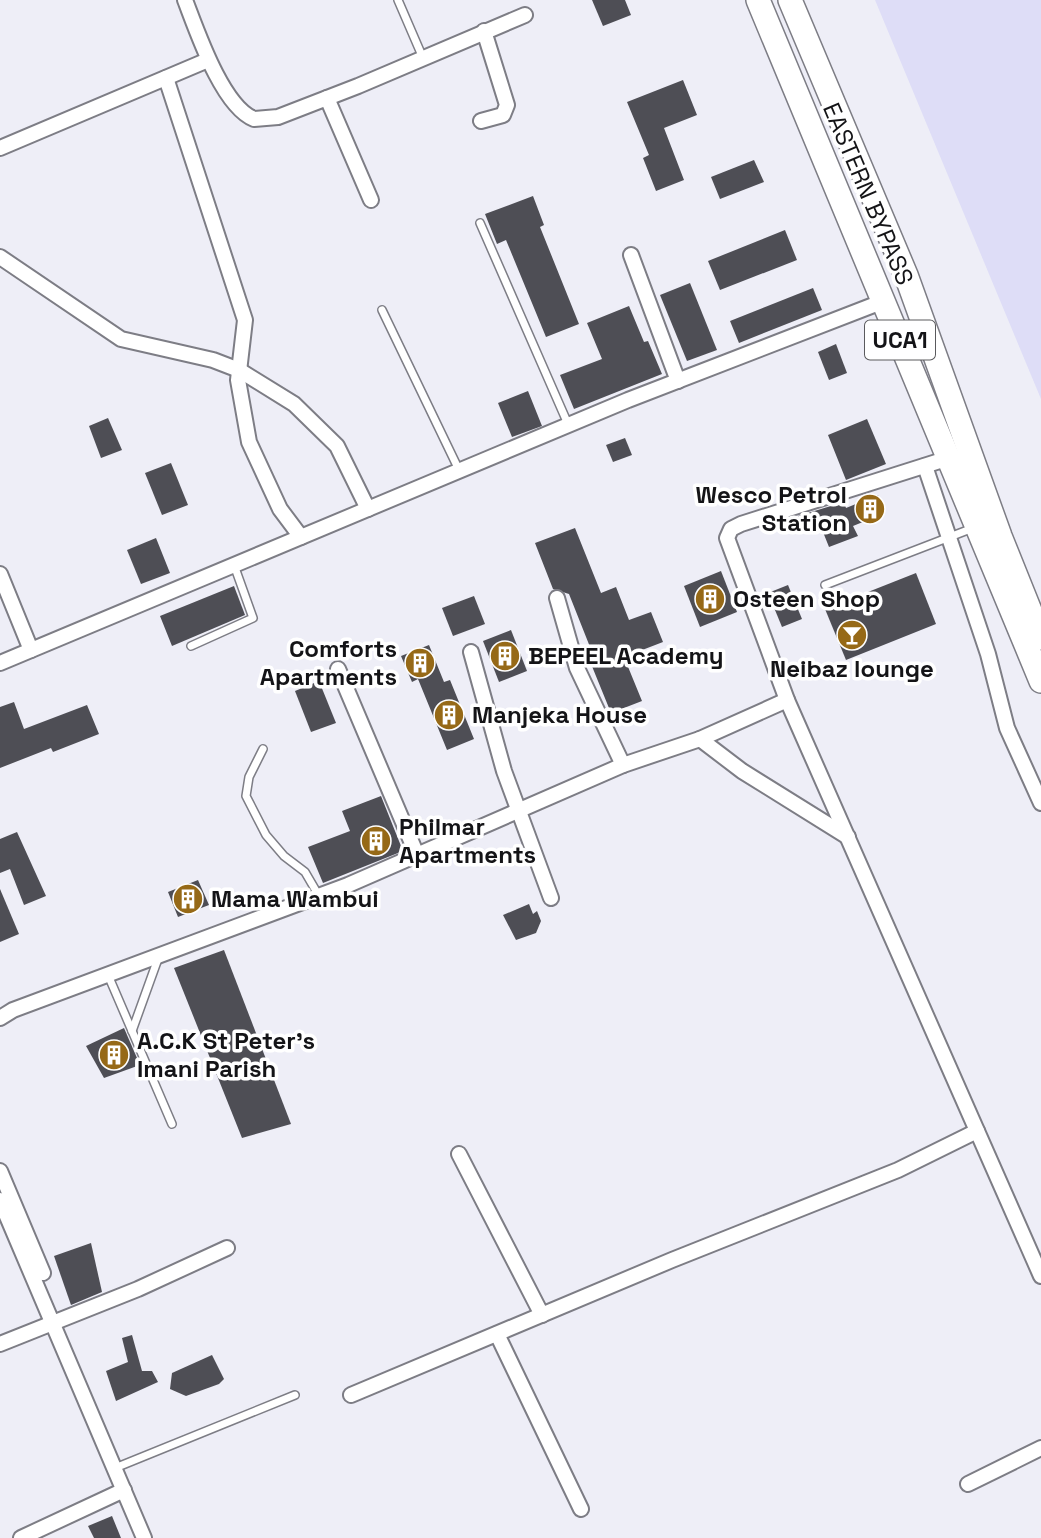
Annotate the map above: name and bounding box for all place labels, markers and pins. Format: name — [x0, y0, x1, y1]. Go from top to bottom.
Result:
place label: Wesco Petrol Station — [696, 479, 847, 538]
building icon: Wesco Petrol Station — [853, 492, 887, 526]
building icon: Osteen Shop — [693, 582, 727, 616]
place label: Osteen Shop — [733, 583, 880, 614]
bar icon: Neibaz lounge — [835, 618, 869, 652]
place label: Comforts Apartments — [260, 633, 397, 692]
building icon: BEPEEL Academy — [488, 639, 522, 673]
place label: BEPEEL Academy — [528, 640, 724, 671]
building icon: Comforts Apartments — [403, 646, 437, 680]
place label: Neibaz lounge — [770, 653, 934, 684]
building icon: Manjeka House — [432, 698, 466, 732]
place label: Manjeka House — [472, 699, 647, 730]
place label: Philmar Apartments — [399, 811, 536, 870]
building icon: Philmar Apartments — [359, 824, 393, 858]
building icon: Mama Wambui — [171, 882, 205, 916]
place label: Mama Wambui — [211, 883, 379, 914]
place label: A.C.K St Peter's Imani Parish — [137, 1025, 315, 1084]
building icon: A.C.K St Peter's Imani Parish — [97, 1038, 131, 1072]

